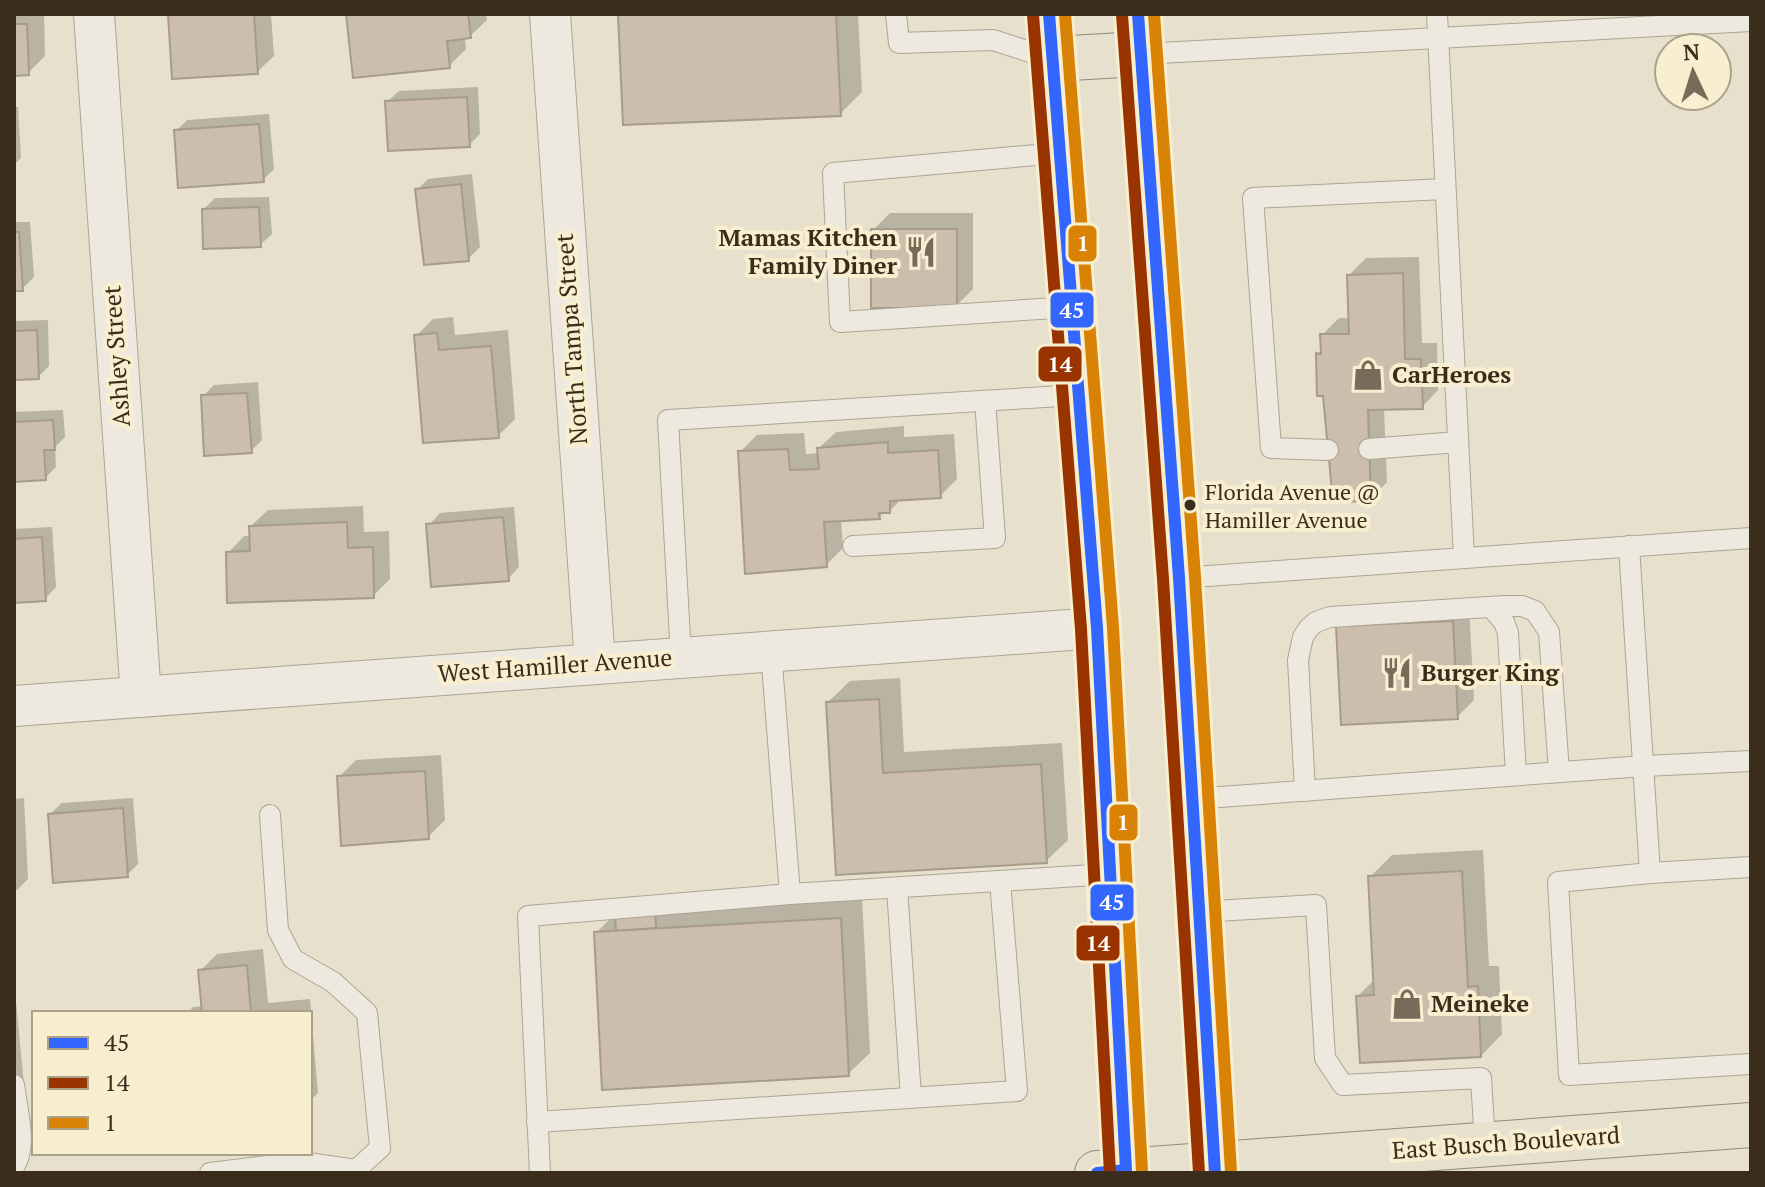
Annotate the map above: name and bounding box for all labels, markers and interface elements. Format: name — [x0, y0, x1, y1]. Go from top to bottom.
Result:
north arrow — [1653, 32, 1733, 112]
text: N — [1682, 36, 1701, 67]
place label: Mamas Kitchen Family Diner — [719, 221, 898, 281]
line badge: 1 — [1067, 224, 1098, 263]
text: 1 — [1077, 228, 1089, 257]
street label: North Tampa Street — [548, 232, 594, 446]
restaurant icon: Mamas Kitchen Family Diner — [904, 235, 938, 269]
street label: Ashley Street — [95, 284, 137, 428]
line badge: 45 — [1049, 291, 1095, 329]
text: 45 — [1060, 295, 1084, 324]
line badge: 14 — [1037, 345, 1083, 383]
text: 14 — [1048, 349, 1073, 378]
shop icon: CarHeroes — [1351, 358, 1385, 392]
place label: CarHeroes — [1392, 358, 1511, 390]
place label: Florida Avenue @ Hamiller Avenue — [1205, 477, 1380, 534]
marker: Florida Avenue @ Hamiller Avenue — [1182, 497, 1198, 513]
street label: West Hamiller Avenue — [436, 641, 673, 689]
restaurant icon: Burger King — [1380, 656, 1414, 690]
place label: Burger King — [1421, 656, 1560, 688]
line badge: 1 — [1108, 803, 1139, 842]
text: 1 — [1117, 807, 1129, 836]
line badge: 45 — [1089, 883, 1135, 922]
text: 45 — [1100, 887, 1124, 916]
line badge: 14 — [1075, 924, 1121, 962]
text: 14 — [1086, 928, 1111, 957]
shop icon: Meineke — [1390, 987, 1424, 1021]
place label: Meineke — [1431, 987, 1529, 1019]
legend — [32, 1011, 312, 1155]
text: 45 — [104, 1026, 130, 1058]
text: 14 — [104, 1066, 130, 1098]
text: 1 — [104, 1106, 117, 1138]
street label: East Busch Boulevard — [1391, 1118, 1621, 1166]

